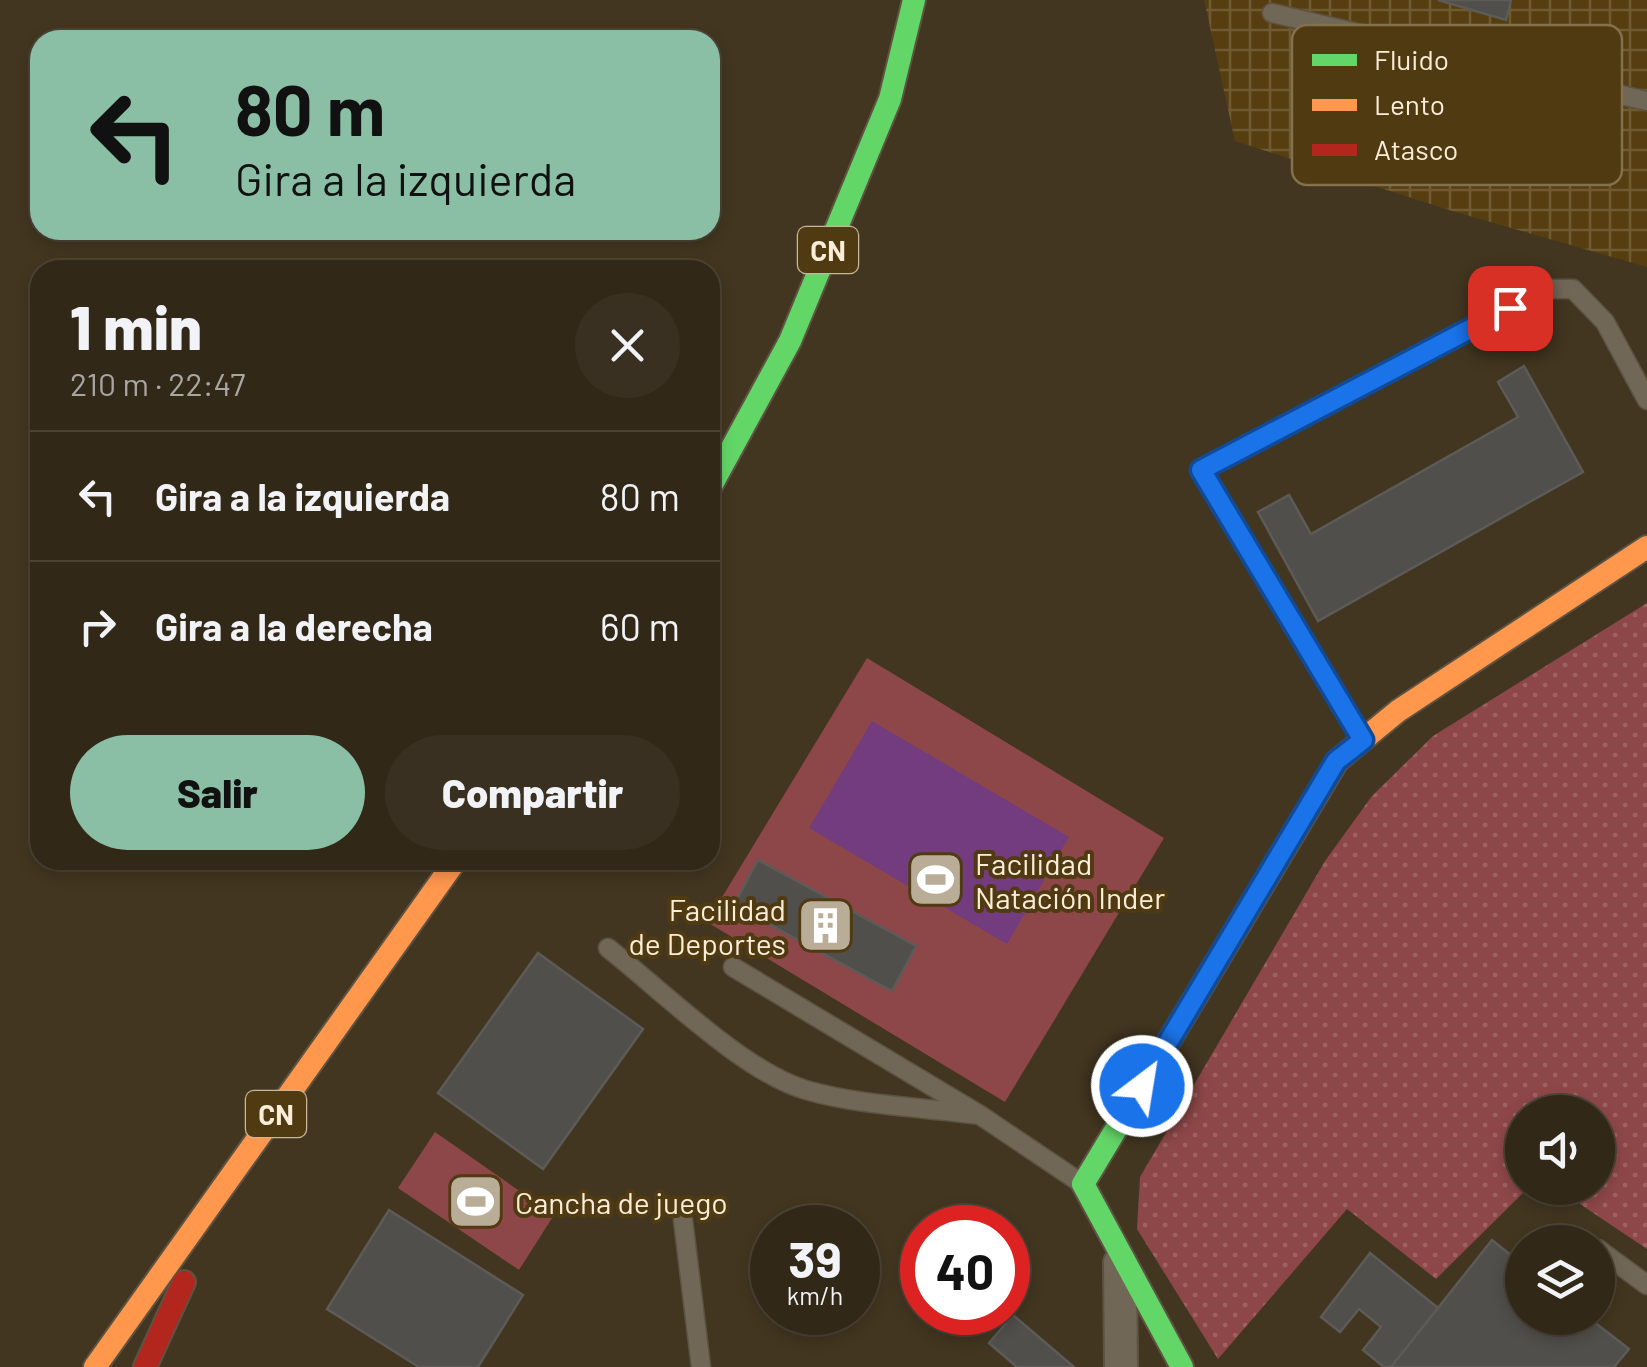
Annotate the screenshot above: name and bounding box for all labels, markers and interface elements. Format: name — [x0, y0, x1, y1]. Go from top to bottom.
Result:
legend — [1292, 25, 1622, 185]
text: Fluido — [1374, 42, 1449, 76]
text: 80 m — [235, 66, 385, 150]
icon: left — [70, 70, 200, 200]
text: Lento — [1374, 87, 1445, 121]
text: Atasco — [1374, 132, 1458, 166]
text: Gira a la izquierda — [235, 151, 576, 205]
road number: CN — [798, 227, 858, 273]
pin — [1468, 266, 1553, 351]
icon: arrive — [1483, 281, 1538, 336]
text: 1 min — [70, 290, 202, 362]
button: close — [575, 293, 680, 398]
text: 210 m · 22:47 — [70, 364, 245, 402]
icon: left — [70, 469, 125, 524]
text: Gira a la izquierda — [155, 473, 450, 519]
text: 80 m — [600, 473, 680, 519]
icon: right — [70, 599, 125, 654]
text: Gira a la derecha — [155, 603, 433, 649]
text: 60 m — [600, 603, 680, 649]
button: Salir — [70, 735, 365, 850]
button: Compartir — [385, 735, 680, 850]
place label: Facilidad Natación Inder — [975, 845, 1165, 915]
sports icon: Facilidad Natación Inder — [906, 850, 966, 910]
place label: Facilidad de Deportes — [628, 891, 786, 961]
building icon: Facilidad de Deportes — [795, 896, 855, 956]
position arrow — [1090, 1034, 1194, 1138]
road number: CN — [246, 1091, 306, 1137]
map controls — [1505, 1095, 1615, 1335]
button: sound — [1505, 1095, 1615, 1205]
sports icon: Cancha de juego — [446, 1172, 506, 1232]
place label: Cancha de juego — [515, 1184, 728, 1220]
speed limit sign: 40 — [900, 1205, 1030, 1335]
button: layers — [1505, 1225, 1615, 1335]
text: 39 — [788, 1228, 842, 1288]
text: km/h — [787, 1280, 843, 1310]

